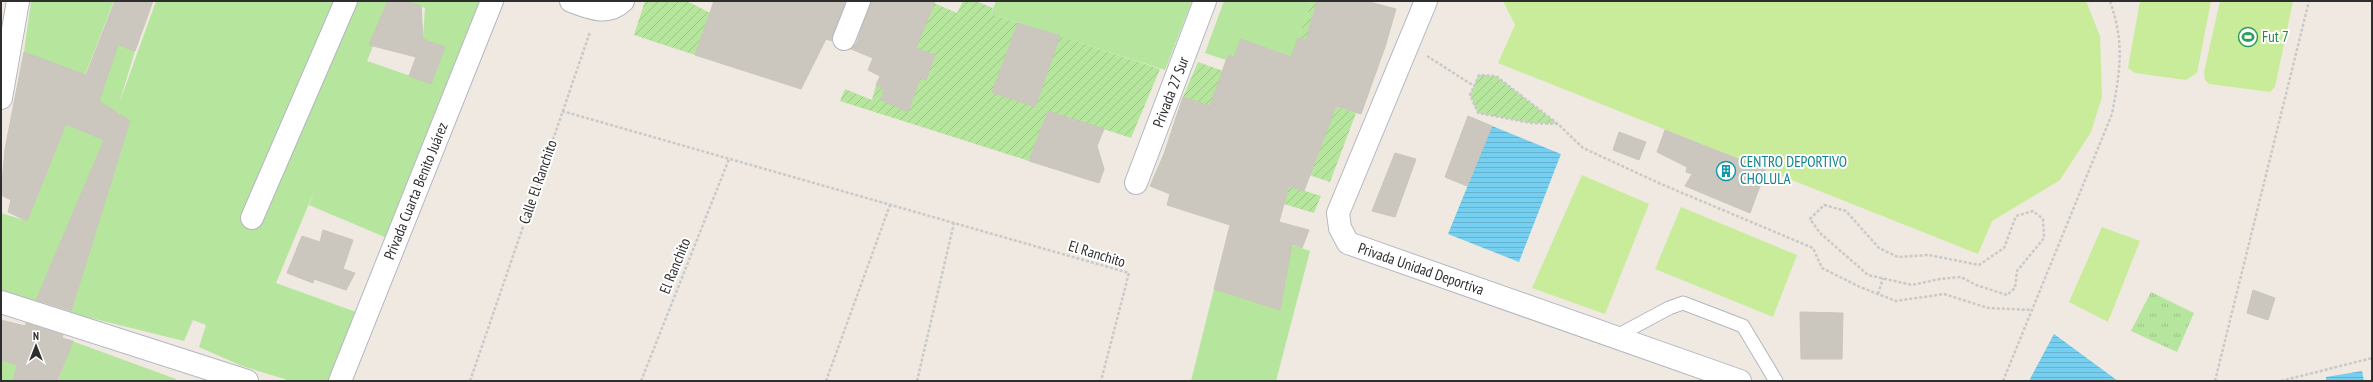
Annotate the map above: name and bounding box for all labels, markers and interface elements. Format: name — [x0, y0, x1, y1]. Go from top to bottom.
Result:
sports icon: Fut 7 — [2237, 26, 2259, 48]
place label: Fut 7 — [2262, 27, 2289, 46]
street label: Privada 27 Sur — [1148, 53, 1193, 130]
street label: Privada Cuarta Benito Juárez — [379, 119, 452, 262]
street label: Calle El Ranchito — [514, 137, 561, 226]
place label: CENTRO DEPORTIVO CHOLULA — [1740, 152, 1847, 188]
building icon: CENTRO DEPORTIVO CHOLULA — [1715, 160, 1737, 182]
street label: El Ranchito — [655, 235, 694, 297]
street label: El Ranchito — [1066, 236, 1128, 271]
street label: Privada Unidad Deportiva — [1356, 238, 1487, 299]
north arrow — [16, 326, 56, 366]
text: N — [33, 329, 39, 343]

